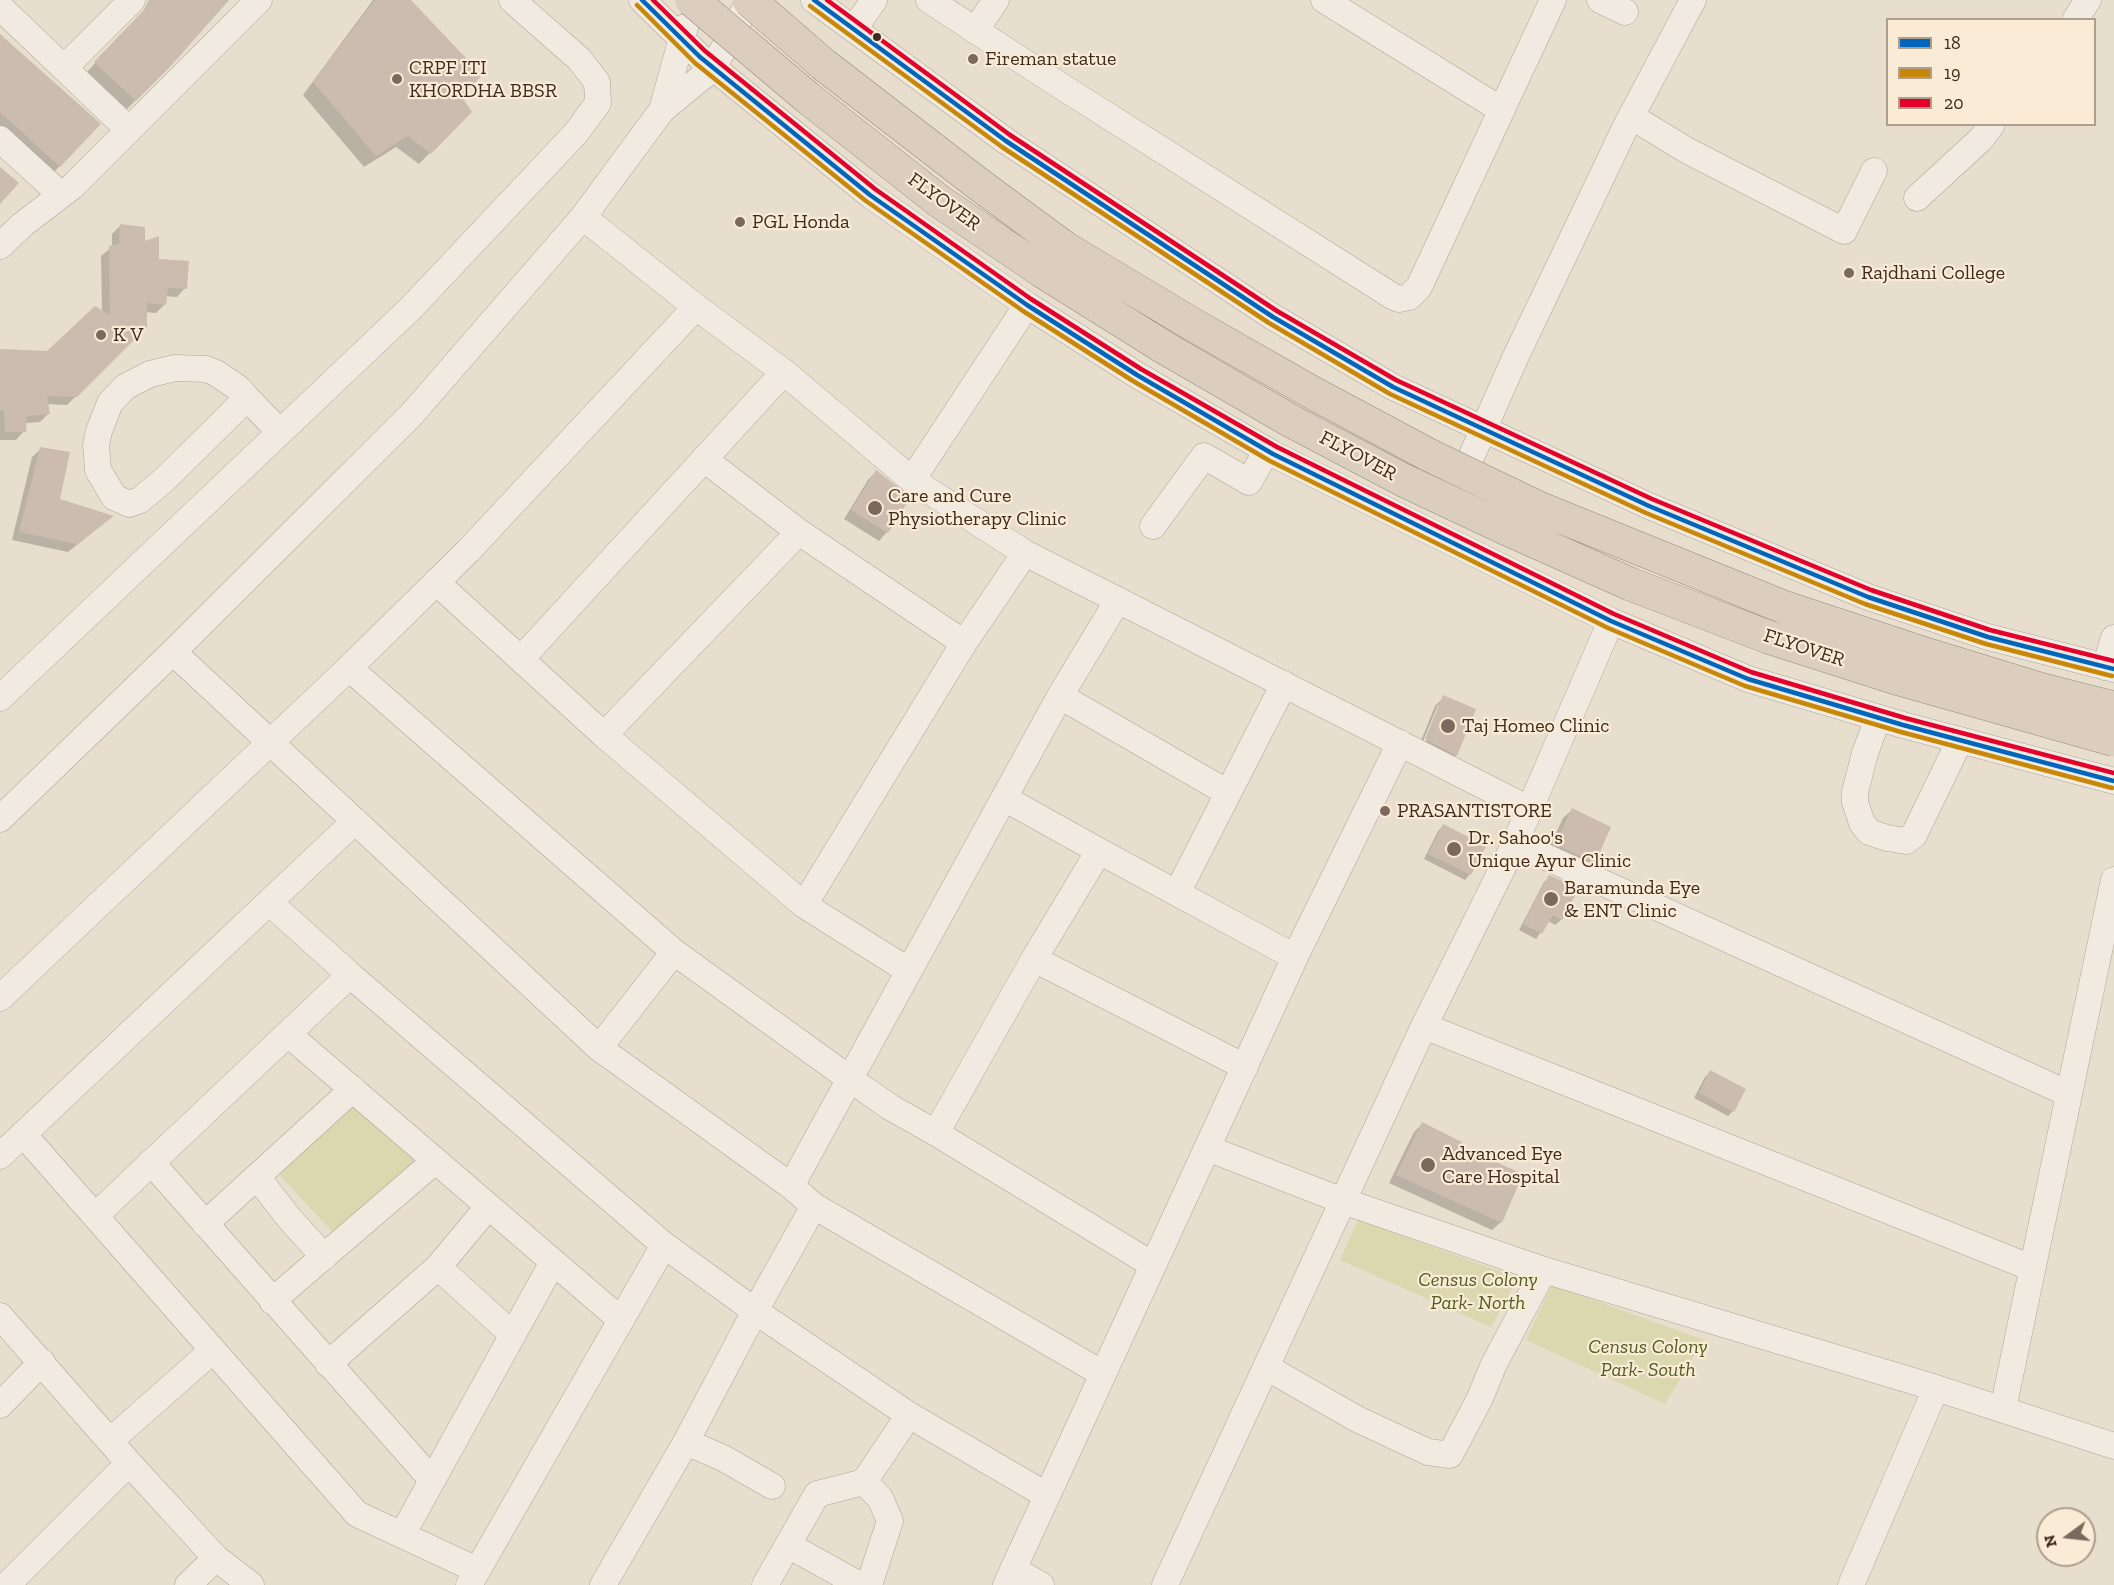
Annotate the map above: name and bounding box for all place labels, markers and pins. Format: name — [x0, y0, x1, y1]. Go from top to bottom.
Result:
unlabelled marker — [871, 31, 883, 43]
place label: Fireman statue — [985, 47, 1116, 71]
marker: Fireman statue — [966, 52, 980, 66]
place label: CRPF ITI KHORDHA BBSR — [409, 56, 557, 103]
marker: CRPF ITI KHORDHA BBSR — [390, 72, 404, 86]
place label: PGL Honda — [752, 210, 850, 234]
marker: PGL Honda — [733, 215, 747, 229]
place label: Rajdhani College — [1861, 261, 2005, 285]
marker: Rajdhani College — [1842, 266, 1856, 280]
place label: K V — [113, 323, 143, 347]
marker: K V — [94, 328, 108, 342]
place label: Care and Cure Physiotherapy Clinic — [888, 484, 1066, 531]
marker: Care and Cure Physiotherapy Clinic — [866, 499, 884, 517]
place label: Taj Homeo Clinic — [1462, 714, 1610, 738]
marker: Taj Homeo Clinic — [1439, 717, 1457, 735]
place label: PRASANTISTORE — [1397, 799, 1552, 823]
marker: PRASANTISTORE — [1378, 804, 1392, 818]
place label: Dr. Sahoo's Unique Ayur Clinic — [1468, 826, 1631, 873]
marker: Dr. Sahoo's Unique Ayur Clinic — [1445, 840, 1463, 858]
place label: Baramunda Eye & ENT Clinic — [1564, 876, 1700, 923]
marker: Baramunda Eye & ENT Clinic — [1542, 890, 1560, 908]
place label: Advanced Eye Care Hospital — [1442, 1142, 1562, 1189]
marker: Advanced Eye Care Hospital — [1419, 1156, 1437, 1174]

